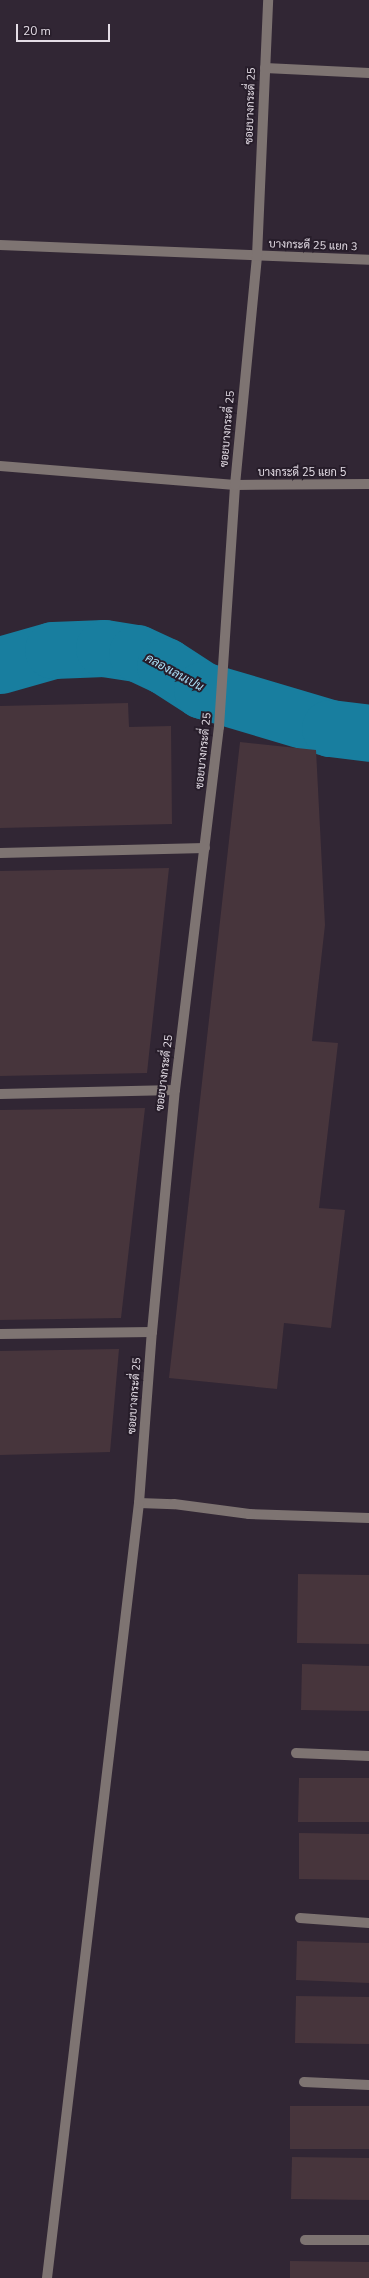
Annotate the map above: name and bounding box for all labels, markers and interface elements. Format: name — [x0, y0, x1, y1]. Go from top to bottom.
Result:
scale bar — [18, 16, 112, 42]
text: 20 m — [23, 23, 51, 39]
street label: ซอยบางกระดี่ 25 — [243, 67, 259, 145]
street label: บางกระดี 25 แยก 3 — [268, 238, 358, 254]
street label: ซอยบางกระดี่ 25 — [218, 390, 238, 468]
street label: บางกระดี 25 แยก 5 — [258, 466, 346, 480]
water label: คลองเลนเปน — [142, 651, 206, 695]
street label: ซอยบางกระดี่ 25 — [193, 712, 215, 790]
street label: ซอยบางกระดี่ 25 — [154, 1034, 176, 1112]
street label: ซอยบางกระดี่ 25 — [126, 1357, 144, 1435]

